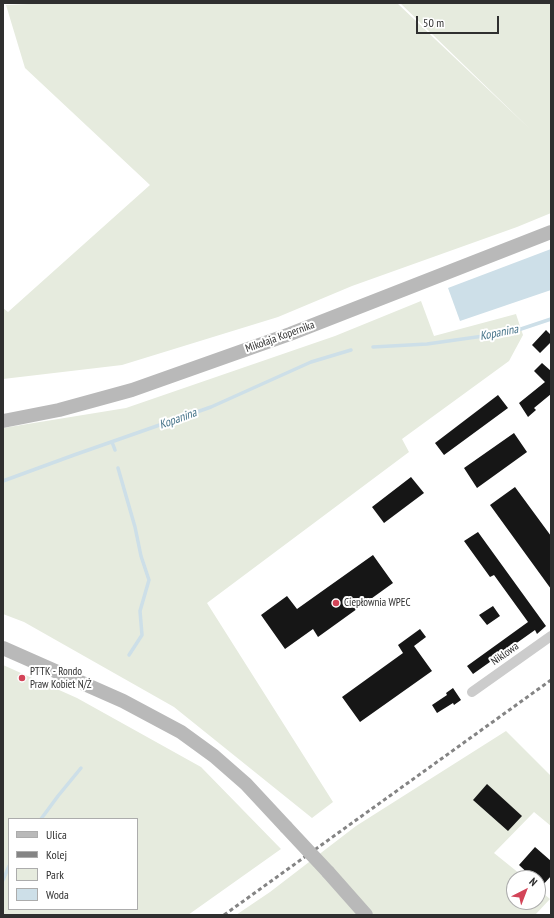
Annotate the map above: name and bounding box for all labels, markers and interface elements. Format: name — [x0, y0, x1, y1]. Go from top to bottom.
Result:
scale bar — [418, 8, 501, 34]
text: 50 m — [423, 15, 444, 30]
street label: Mikołaja Kopernika — [244, 318, 316, 356]
water label: Kopanina — [479, 322, 519, 344]
water label: Kopanina — [157, 406, 199, 432]
place label: Ciepłownia WPEC — [344, 596, 411, 610]
marker: Ciepłownia WPEC — [331, 598, 341, 608]
street label: Niklowa — [489, 640, 521, 668]
place label: PTTK - Rondo Praw Kobiet N/Ż — [30, 665, 92, 691]
marker: PTTK - Rondo Praw Kobiet N/Ż — [17, 673, 27, 683]
legend — [8, 818, 138, 910]
text: Ulica — [46, 827, 67, 842]
text: Kolej — [46, 847, 67, 862]
text: Park — [46, 867, 64, 882]
north arrow — [506, 870, 546, 910]
text: N — [526, 875, 540, 889]
text: Woda — [46, 887, 69, 902]

